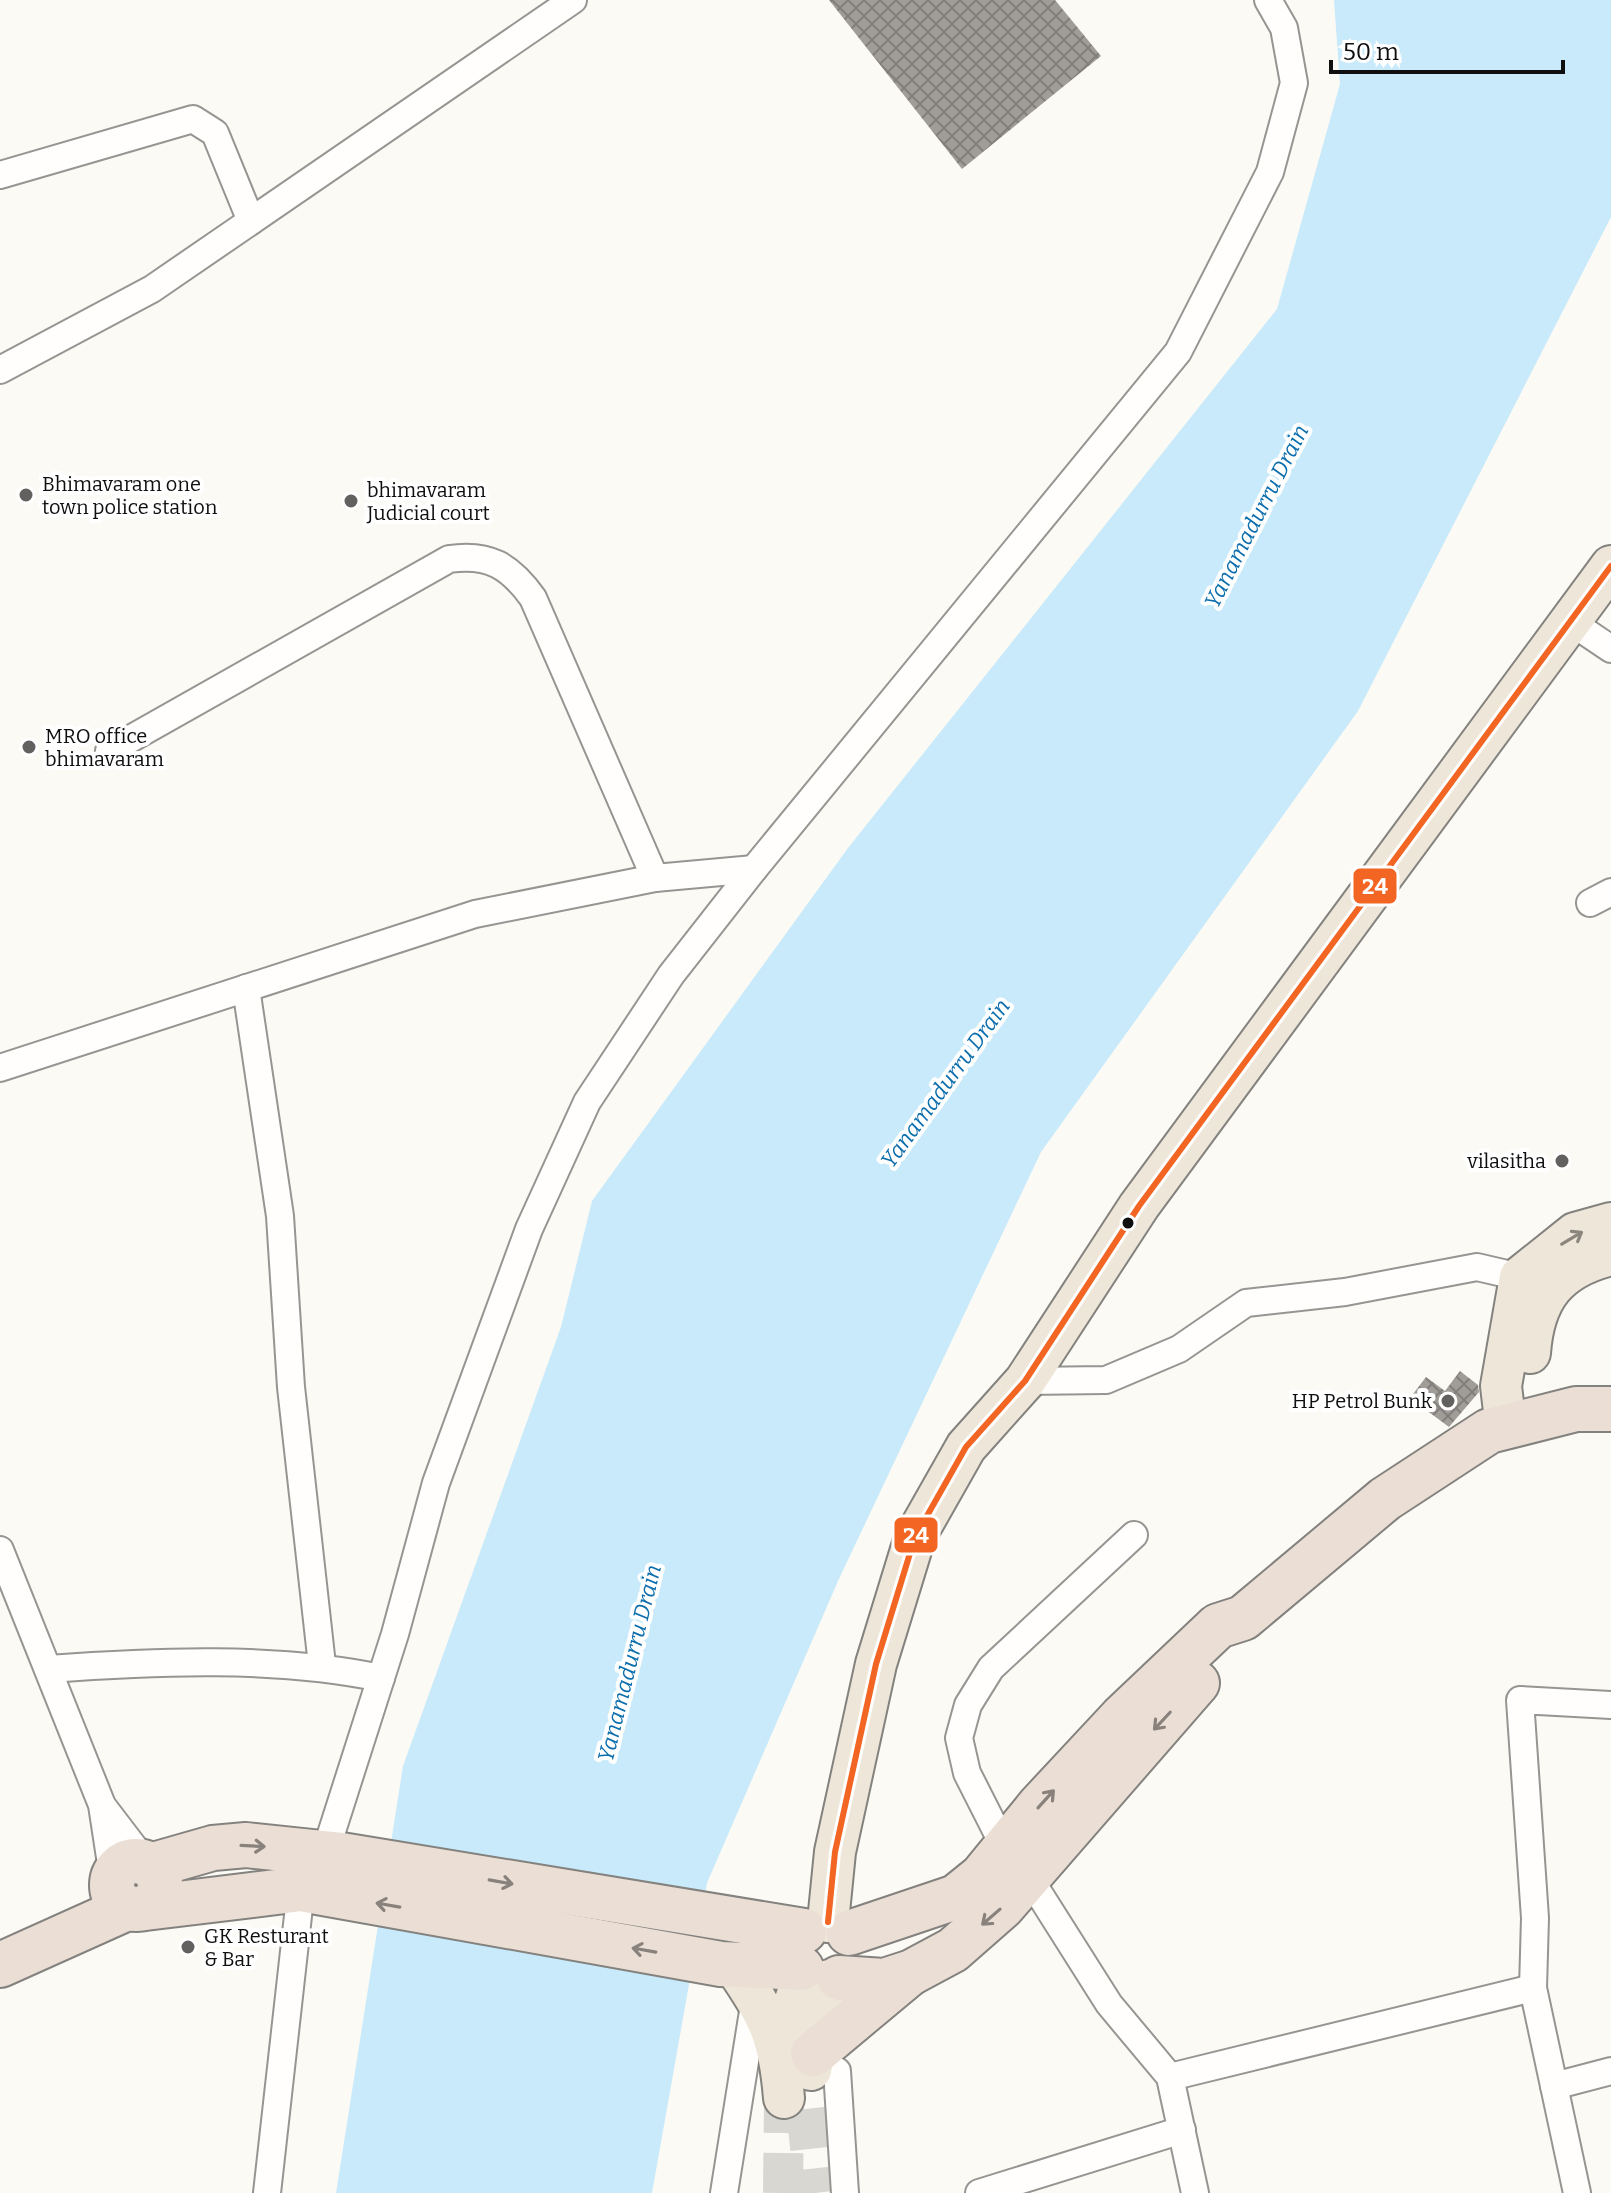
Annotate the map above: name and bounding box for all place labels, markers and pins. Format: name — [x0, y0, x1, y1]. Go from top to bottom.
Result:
place label: Bhimavaram one town police station — [42, 472, 218, 519]
place label: bhimavaram Judicial court — [366, 478, 490, 525]
marker: Bhimavaram one town police station — [17, 486, 35, 504]
marker: bhimavaram Judicial court — [342, 492, 360, 510]
place label: MRO office bhimavaram — [45, 724, 164, 771]
marker: MRO office bhimavaram — [20, 738, 38, 756]
place label: vilasitha — [1466, 1149, 1546, 1173]
marker: vilasitha — [1553, 1152, 1571, 1170]
unlabelled marker — [1120, 1215, 1136, 1231]
place label: HP Petrol Bunk — [1292, 1389, 1433, 1413]
marker: HP Petrol Bunk — [1439, 1392, 1457, 1410]
place label: GK Resturant & Bar — [204, 1924, 329, 1971]
marker: GK Resturant & Bar — [179, 1938, 197, 1956]

